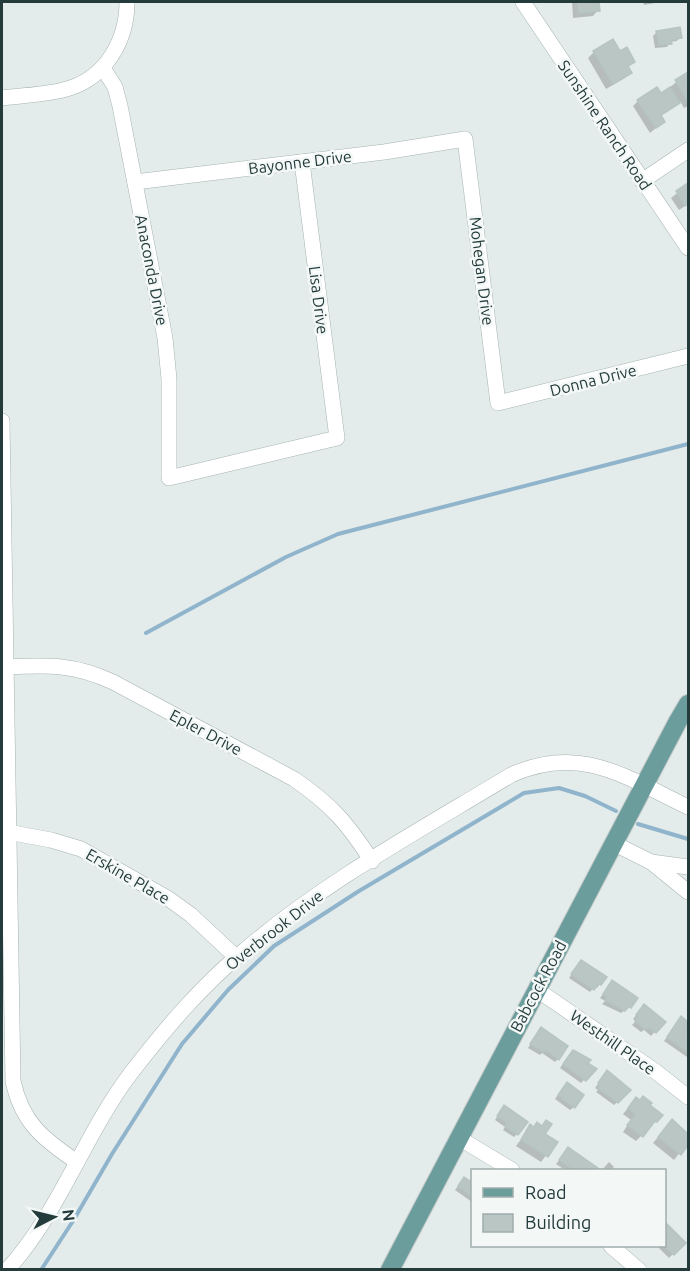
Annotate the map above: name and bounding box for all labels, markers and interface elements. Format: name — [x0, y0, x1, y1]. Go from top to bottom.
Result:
street label: Sunshine Ranch Road — [555, 57, 655, 193]
street label: Bayonne Drive — [247, 147, 353, 177]
street label: Anaconda Drive — [132, 213, 172, 327]
street label: Mohegan Drive — [466, 216, 498, 326]
street label: Lisa Drive — [306, 265, 332, 335]
street label: Donna Drive — [548, 361, 638, 399]
street label: Epler Drive — [167, 706, 245, 758]
street label: Erskine Place — [83, 845, 173, 907]
street label: Overbrook Drive — [222, 886, 326, 974]
street label: Babcock Road — [506, 937, 570, 1035]
street label: Westhill Place — [567, 1006, 659, 1078]
legend — [471, 1169, 666, 1247]
text: Road — [525, 1182, 567, 1202]
north arrow — [24, 1187, 84, 1247]
text: N — [59, 1208, 79, 1222]
text: Building — [525, 1212, 591, 1232]

